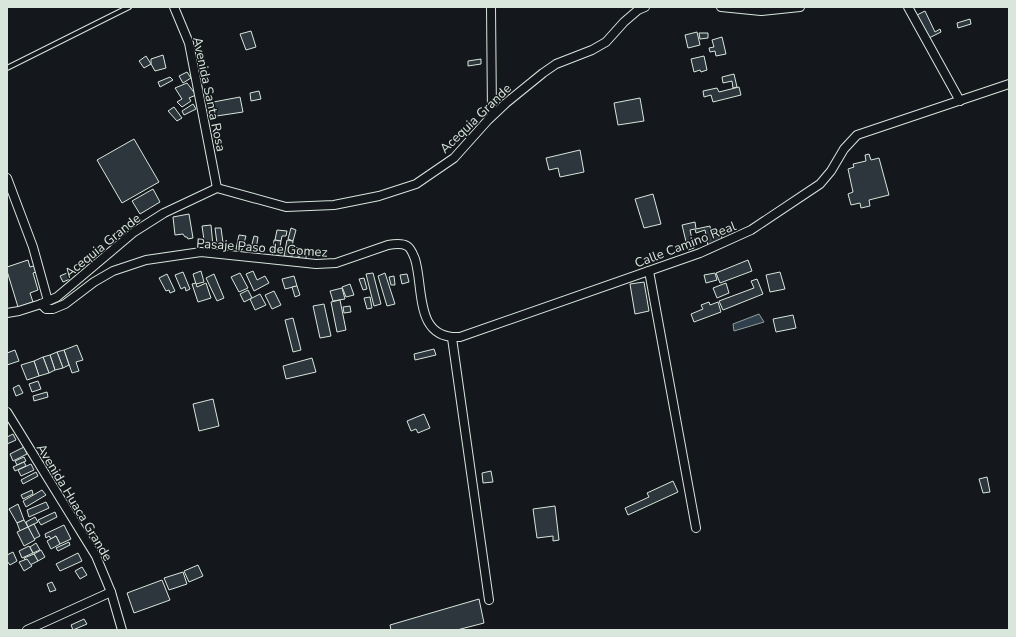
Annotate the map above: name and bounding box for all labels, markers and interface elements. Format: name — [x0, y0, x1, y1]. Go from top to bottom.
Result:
street label: Avenida Santa Rosa — [188, 35, 230, 153]
street label: Acequia Grande — [436, 80, 516, 158]
street label: Acequia Grande — [61, 209, 145, 282]
street label: Calle Camino Real — [632, 217, 739, 273]
street label: Pasaje Paso de Gomez — [196, 234, 328, 262]
street label: Avenida Huaca Grande — [32, 440, 116, 565]

